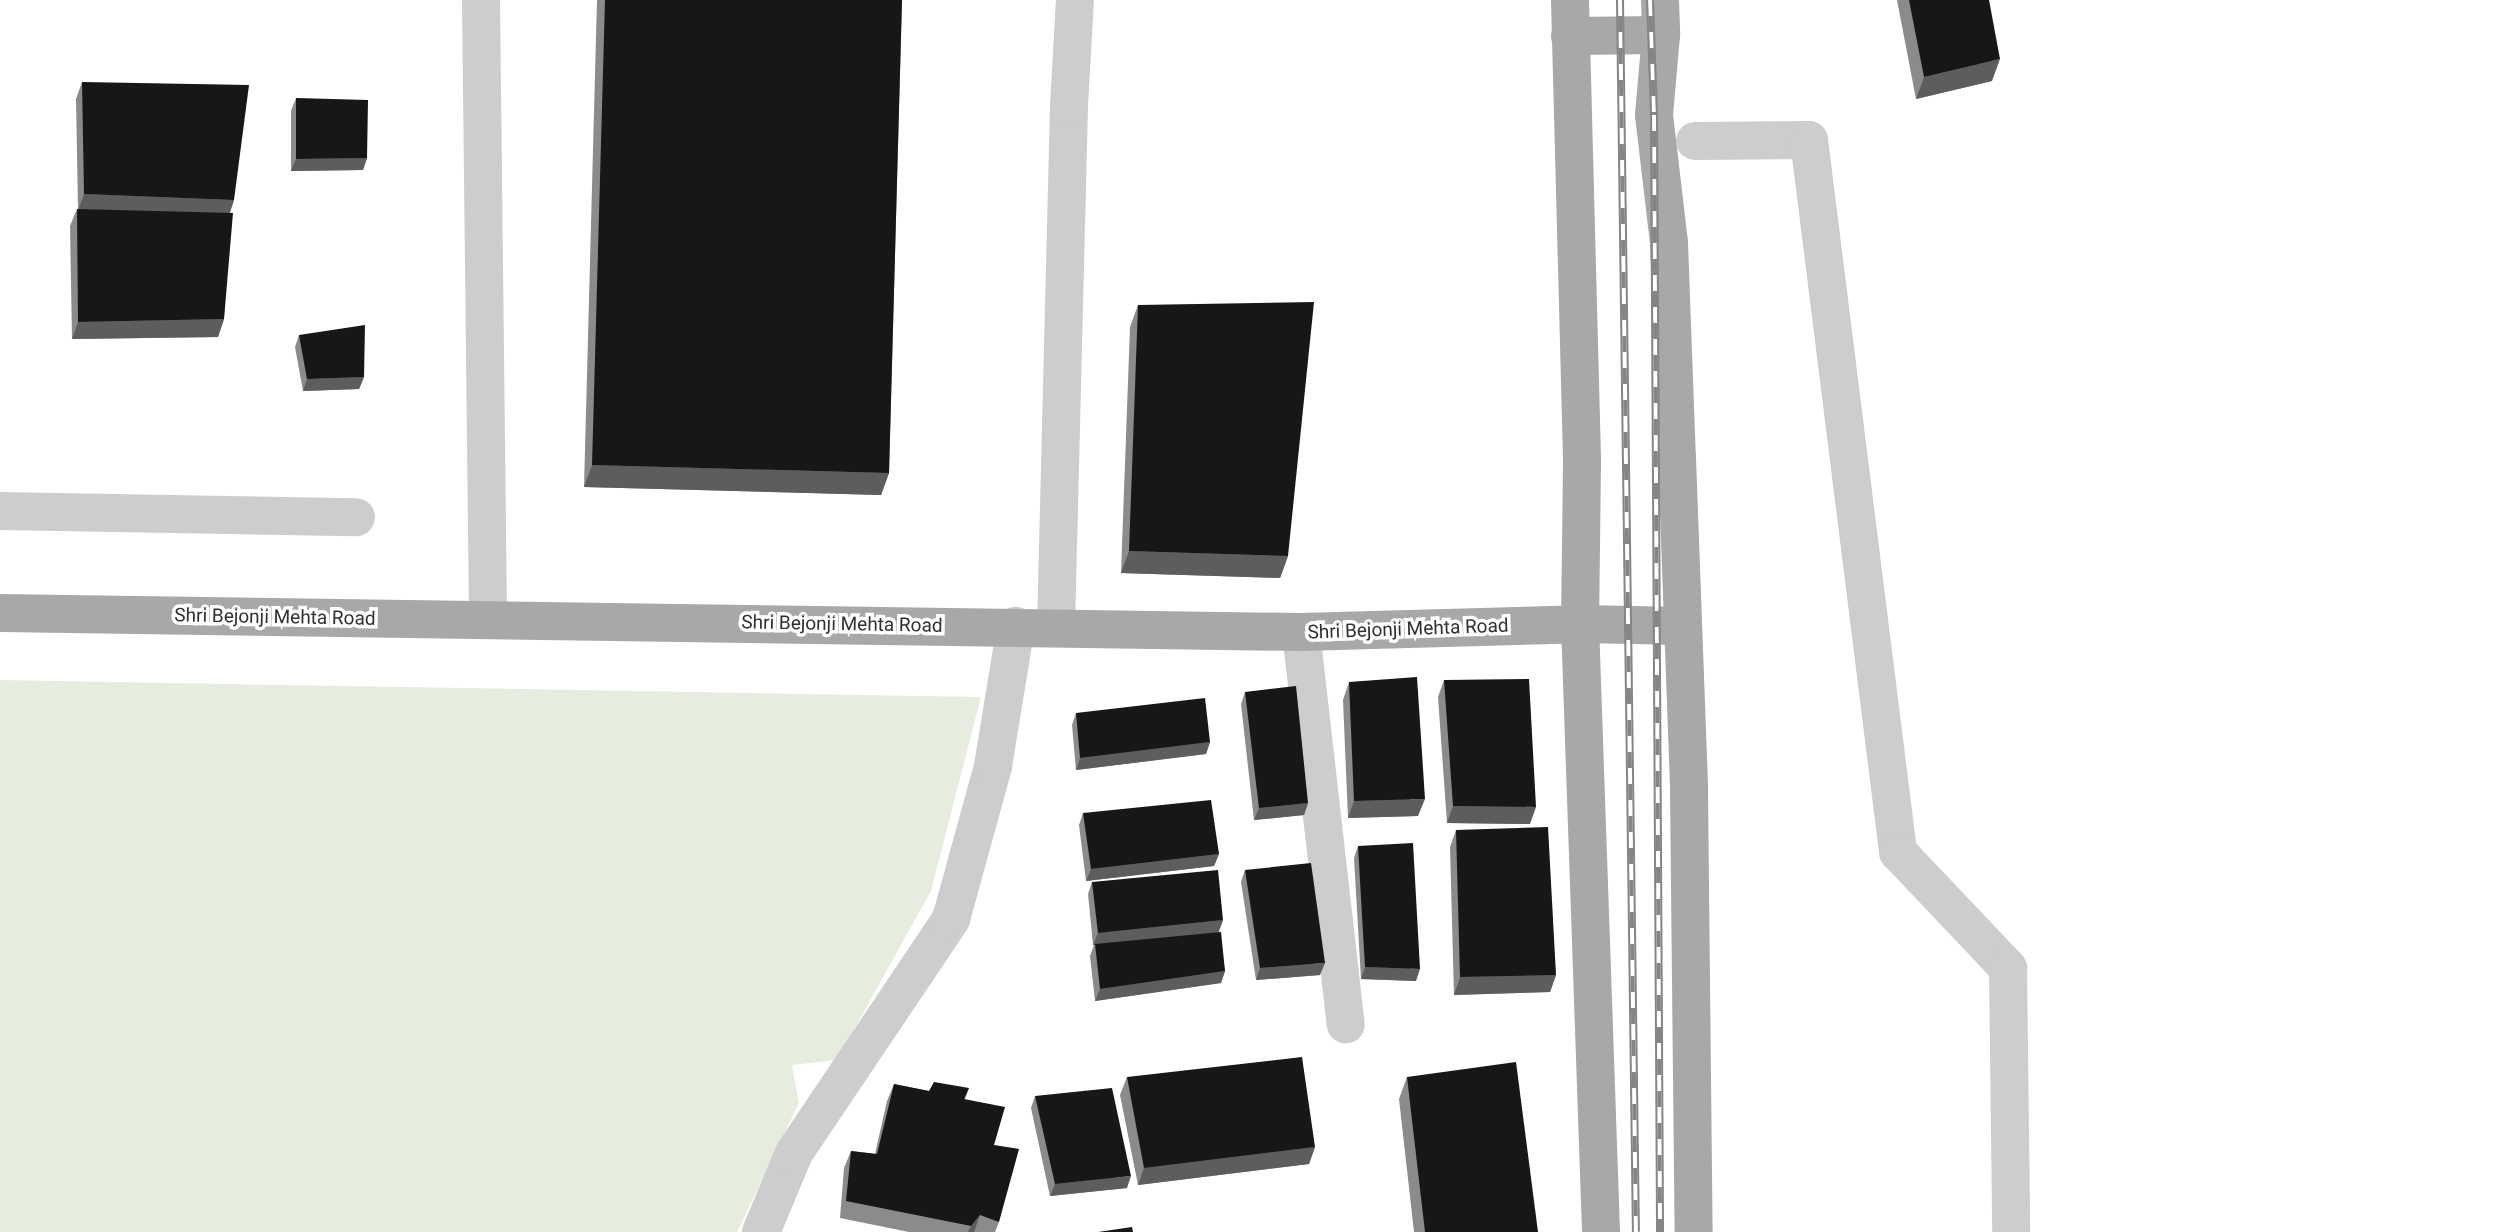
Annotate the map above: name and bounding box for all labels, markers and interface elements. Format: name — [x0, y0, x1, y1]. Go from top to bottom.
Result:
street label: Shri Bejonji Mehta Road — [174, 604, 376, 630]
street label: Shri Bejonji Mehta Road — [741, 611, 943, 637]
street label: Shri Bejonji Mehta Road — [1307, 614, 1509, 644]

